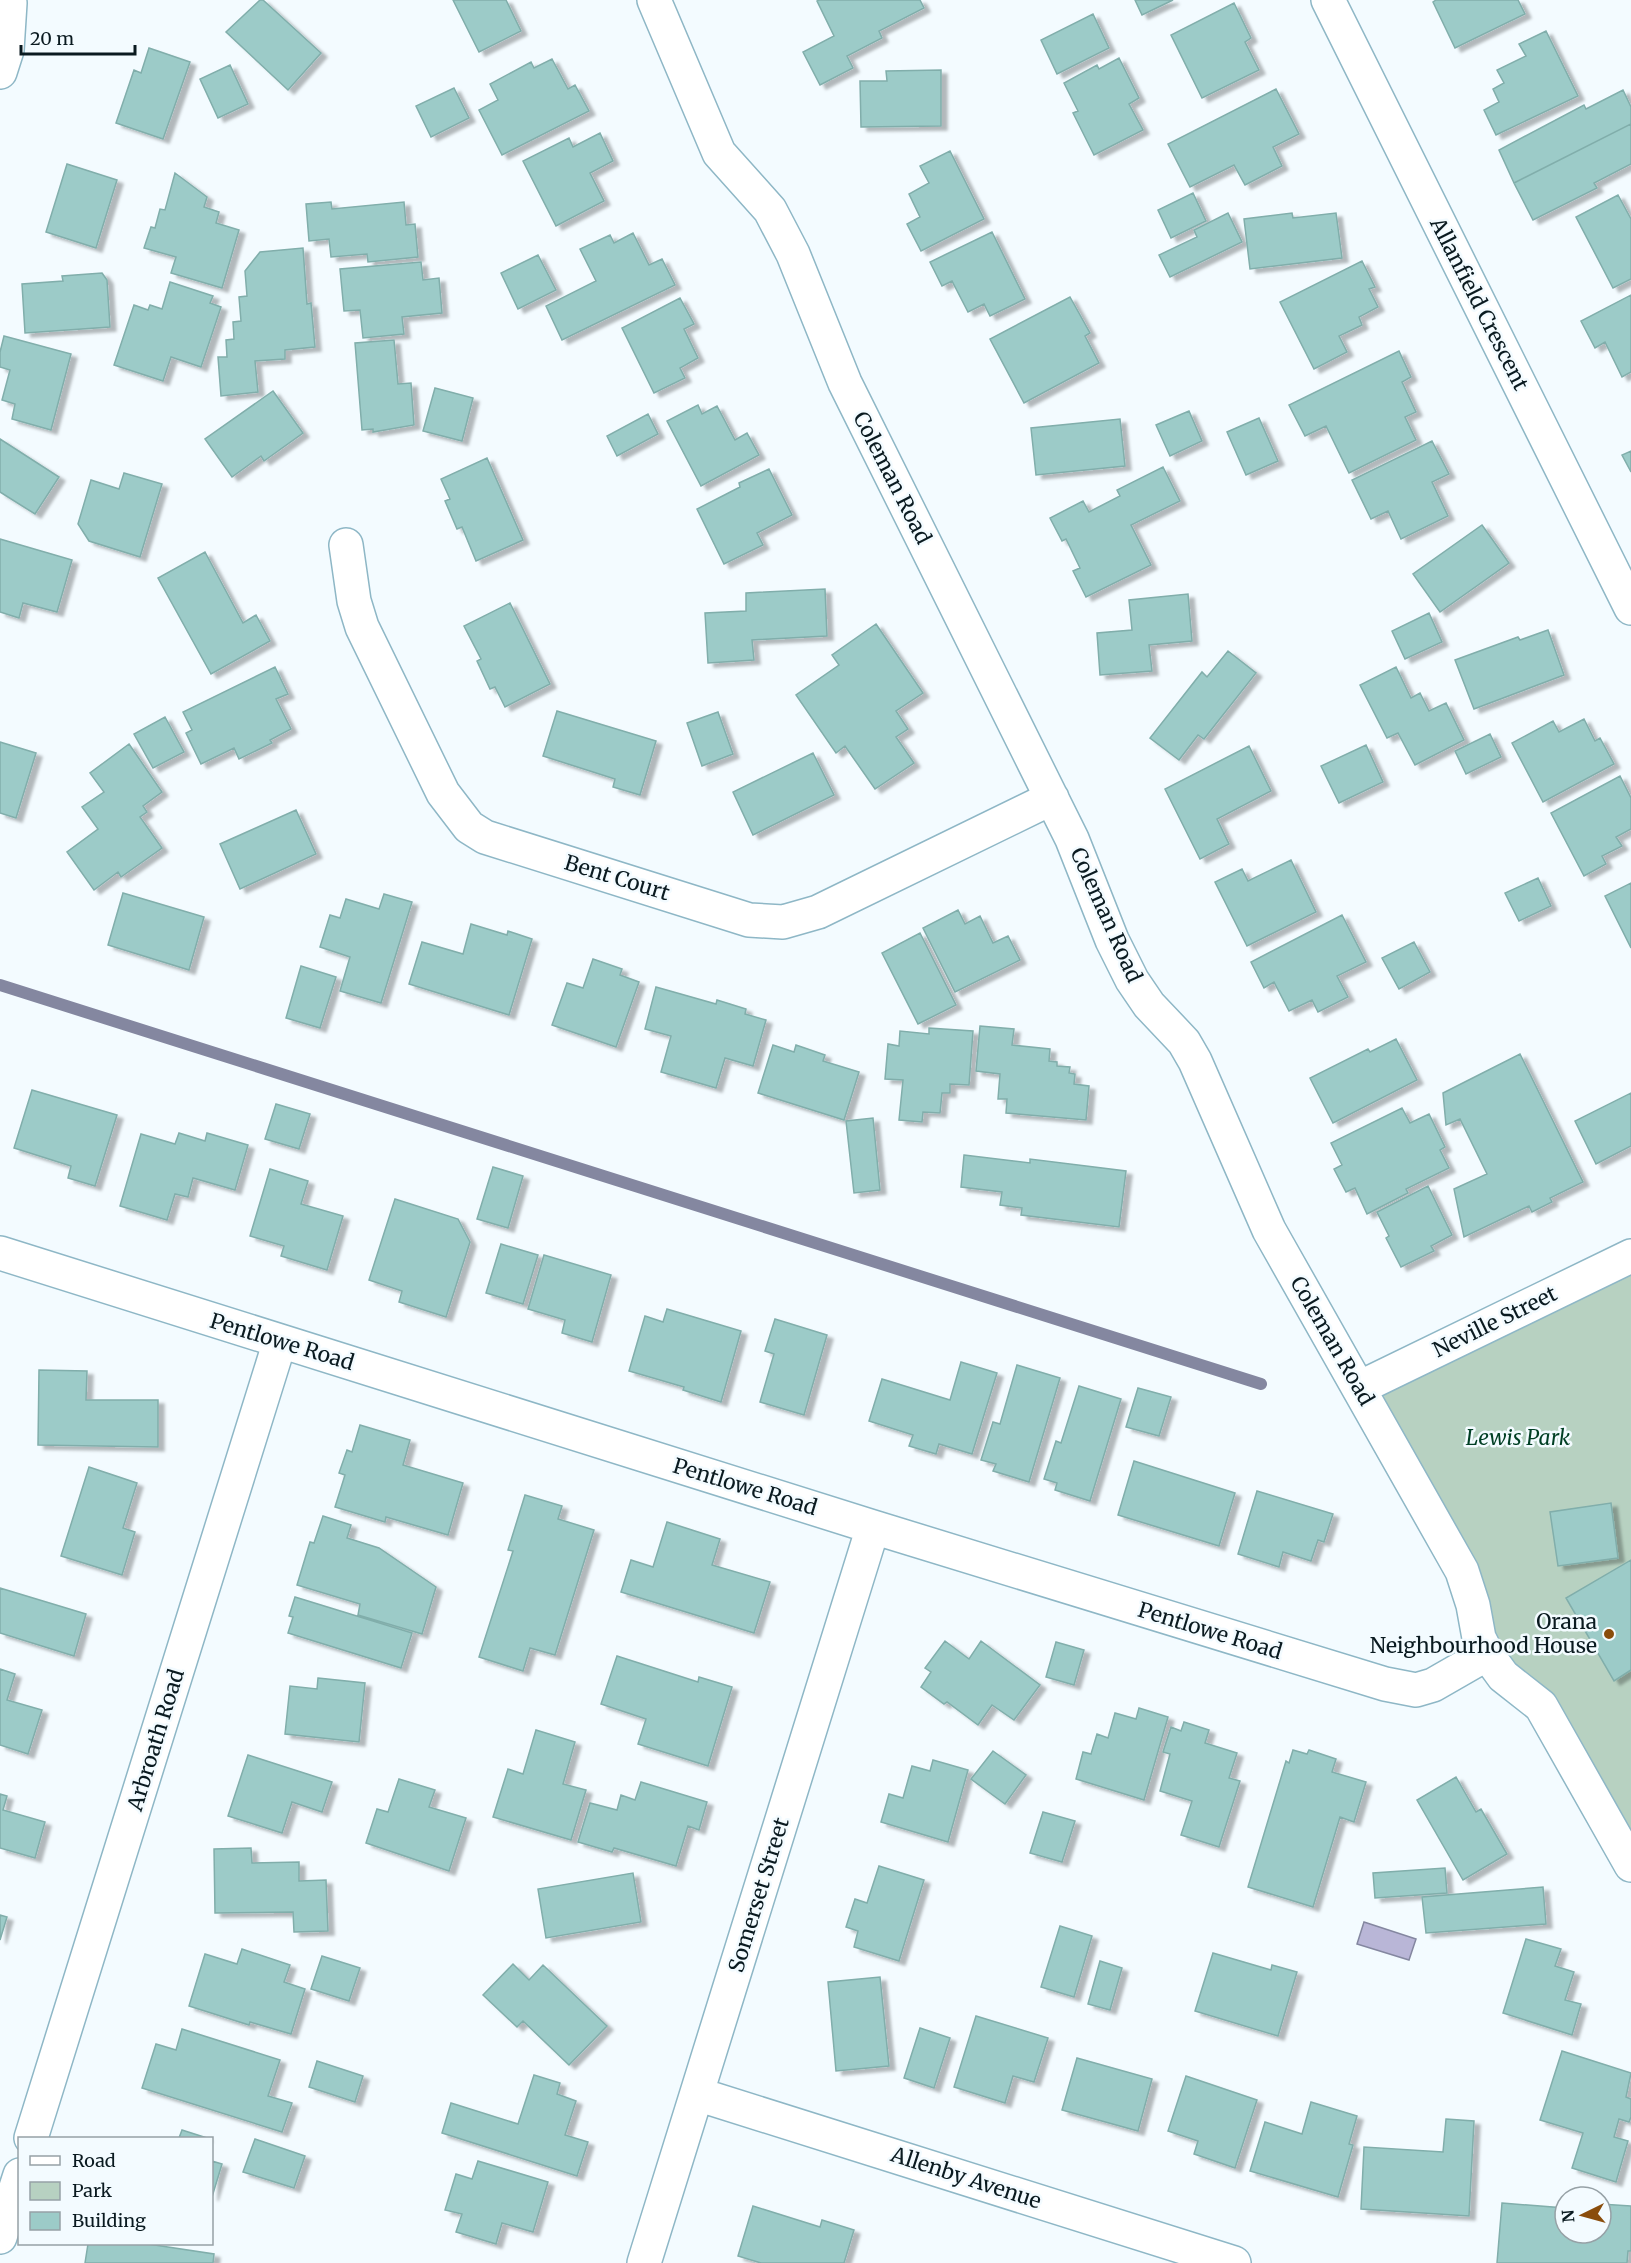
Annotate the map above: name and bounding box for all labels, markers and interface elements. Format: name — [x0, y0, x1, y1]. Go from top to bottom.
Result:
scale bar — [21, 18, 135, 56]
text: 20 m — [30, 27, 74, 50]
street label: Allanfield Crescent — [1424, 212, 1535, 395]
street label: Coleman Road — [848, 407, 938, 549]
street label: Coleman Road — [1065, 843, 1148, 987]
street label: Bent Court — [561, 849, 673, 906]
street label: Coleman Road — [1284, 1271, 1381, 1411]
street label: Neville Street — [1428, 1280, 1561, 1363]
street label: Pentlowe Road — [207, 1307, 358, 1376]
park label: Lewis Park — [1466, 1424, 1571, 1451]
street label: Pentlowe Road — [670, 1452, 821, 1521]
street label: Pentlowe Road — [1135, 1596, 1286, 1665]
place label: Orana Neighbourhood House — [1370, 1608, 1597, 1659]
marker: Orana Neighbourhood House — [1602, 1627, 1616, 1641]
street label: Arbroath Road — [121, 1665, 190, 1815]
street label: Somerset Street — [722, 1814, 795, 1976]
legend — [18, 2137, 213, 2245]
street label: Allenby Avenue — [887, 2140, 1045, 2214]
text: Road — [72, 2149, 116, 2172]
text: Park — [72, 2179, 113, 2202]
north arrow — [1553, 2185, 1613, 2245]
text: Building — [72, 2209, 146, 2232]
text: N — [1558, 2209, 1579, 2223]

